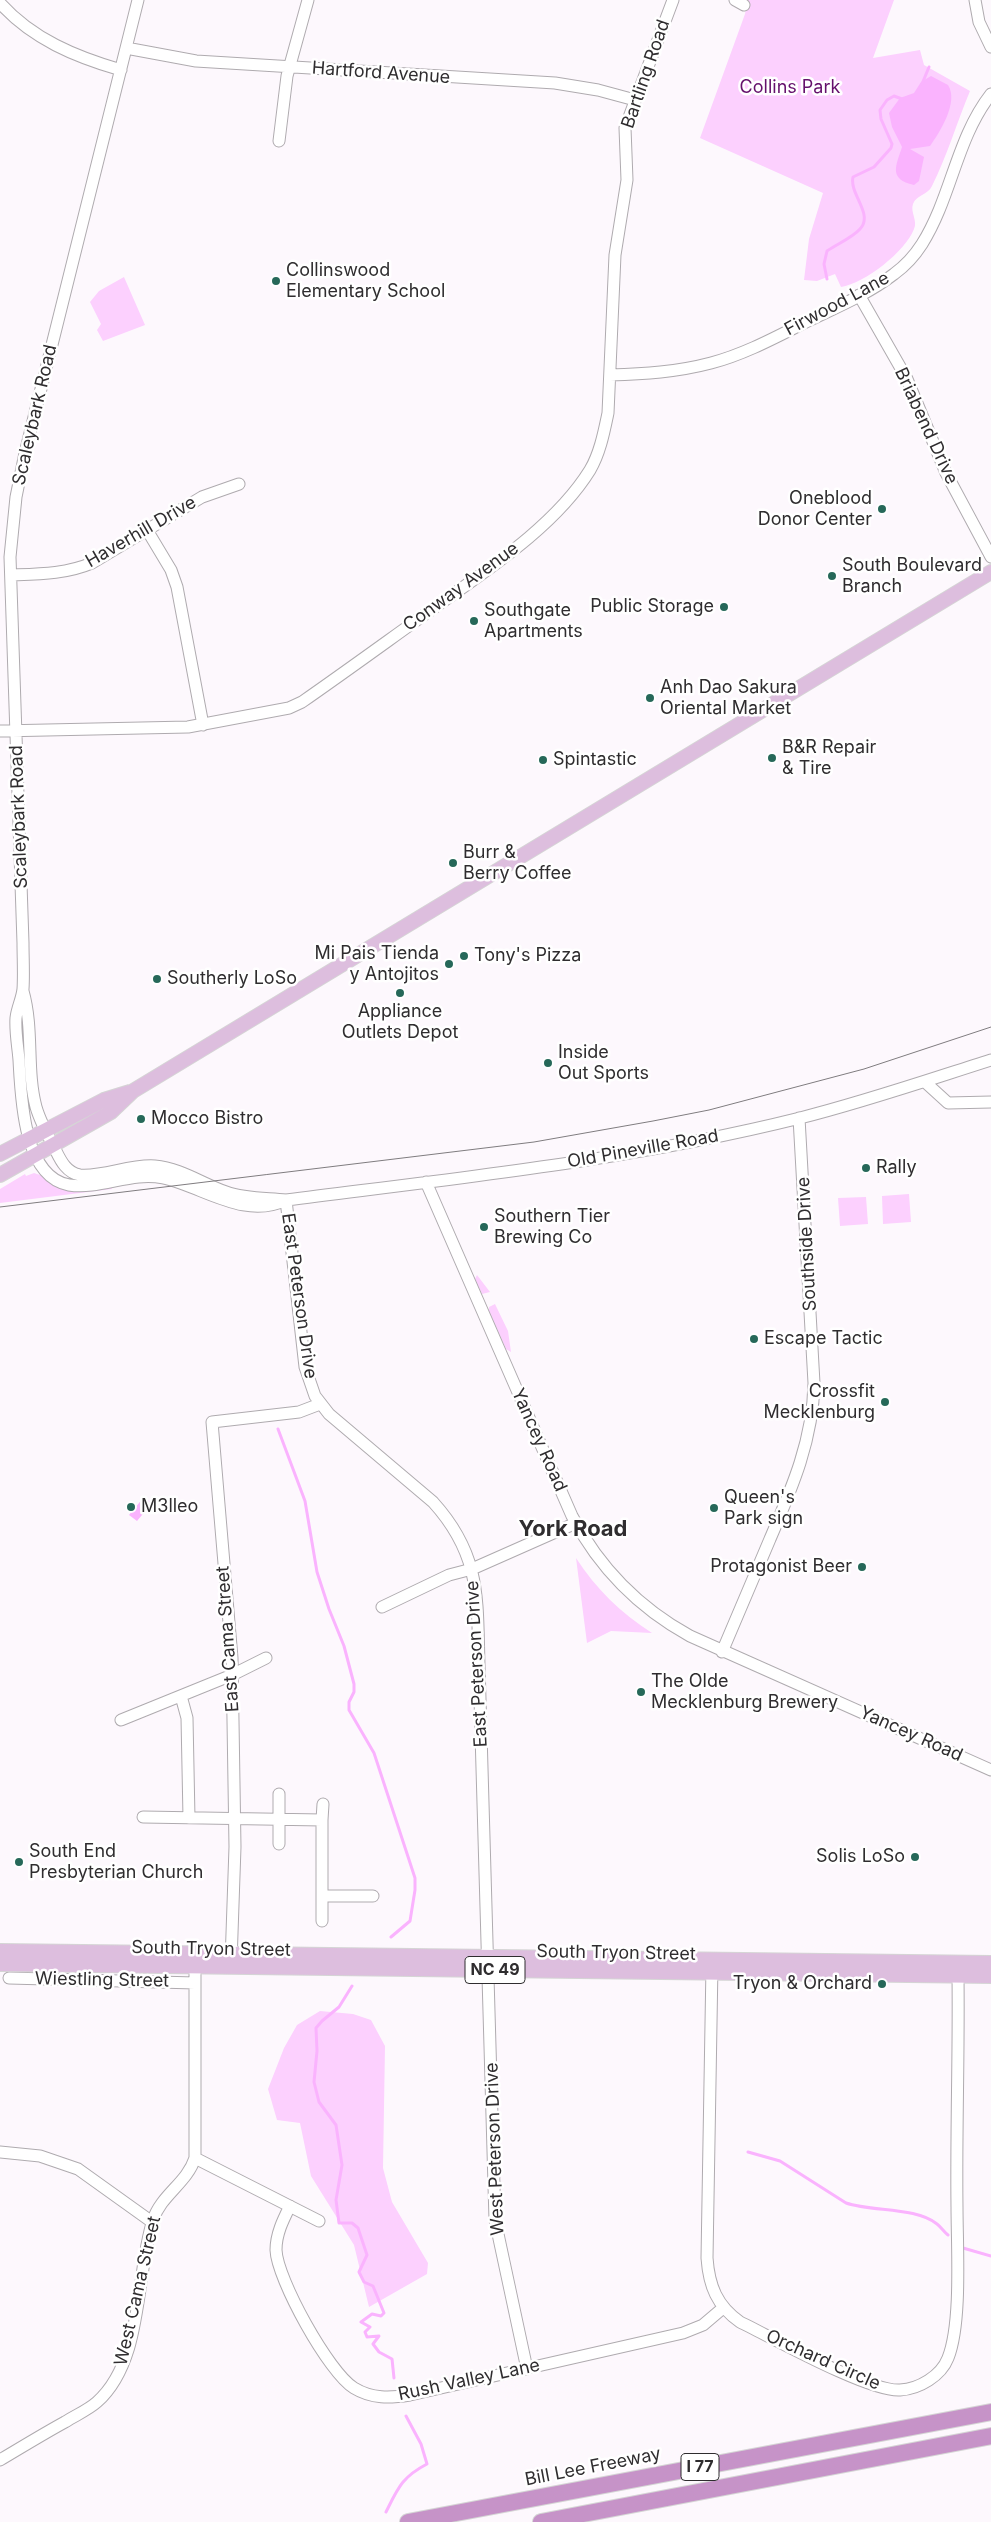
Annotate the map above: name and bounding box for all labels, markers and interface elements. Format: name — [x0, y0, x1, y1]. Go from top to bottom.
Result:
street label: Bartling Road — [617, 17, 675, 131]
street label: Hartford Avenue — [311, 57, 451, 89]
park label: Collins Park — [740, 77, 840, 99]
place label: Collinswood Elementary School — [286, 260, 445, 302]
street label: Firwood Lane — [781, 267, 893, 341]
marker: Collinswood Elementary School — [270, 275, 282, 287]
street label: Scaleybark Road — [8, 343, 62, 487]
street label: Briabend Drive — [890, 364, 962, 488]
place label: Oneblood Donor Center — [758, 488, 872, 530]
street label: Haverhill Drive — [82, 492, 200, 572]
marker: Oneblood Donor Center — [876, 503, 888, 515]
street label: Conway Avenue — [399, 538, 523, 636]
place label: South Boulevard Branch — [842, 555, 982, 598]
marker: South Boulevard Branch — [826, 570, 838, 582]
place label: Public Storage — [590, 596, 714, 618]
place label: Southgate Apartments — [484, 600, 583, 642]
marker: Public Storage — [718, 601, 730, 613]
marker: Southgate Apartments — [468, 615, 480, 627]
place label: Anh Dao Sakura Oriental Market — [660, 677, 797, 720]
marker: Anh Dao Sakura Oriental Market — [644, 692, 656, 704]
place label: B&R Repair & Tire — [782, 737, 876, 780]
street label: Scaleybark Road — [6, 745, 32, 889]
place label: Spintastic — [553, 749, 637, 771]
marker: B&R Repair & Tire — [766, 752, 778, 764]
marker: Spintastic — [537, 754, 549, 766]
place label: Burr & Berry Coffee — [463, 842, 572, 884]
marker: Burr & Berry Coffee — [447, 857, 459, 869]
place label: Mi Pais Tienda y Antojitos — [315, 943, 439, 986]
place label: Tony's Pizza — [474, 945, 581, 967]
marker: Tony's Pizza — [458, 950, 470, 962]
marker: Mi Pais Tienda y Antojitos — [443, 958, 455, 970]
place label: Southerly LoSo — [167, 968, 297, 990]
marker: Southerly LoSo — [151, 973, 163, 985]
marker: Appliance Outlets Depot — [394, 987, 406, 999]
place label: Appliance Outlets Depot — [342, 1001, 458, 1044]
place label: Inside Out Sports — [558, 1042, 649, 1084]
marker: Inside Out Sports — [542, 1057, 554, 1069]
place label: Mocco Bistro — [151, 1108, 263, 1130]
marker: Mocco Bistro — [135, 1113, 147, 1125]
street label: Old Pineville Road — [566, 1125, 720, 1173]
place label: Rally — [876, 1157, 917, 1179]
marker: Rally — [860, 1162, 872, 1174]
street label: Southside Drive — [793, 1176, 821, 1312]
place label: Southern Tier Brewing Co — [494, 1206, 610, 1248]
street label: East Peterson Drive — [277, 1212, 321, 1380]
marker: Southern Tier Brewing Co — [478, 1221, 490, 1233]
place label: Escape Tactic — [764, 1328, 883, 1350]
marker: Escape Tactic — [748, 1333, 760, 1345]
place label: Crossfit Mecklenburg — [763, 1381, 875, 1424]
street label: Yancey Road — [507, 1385, 571, 1495]
marker: Crossfit Mecklenburg — [879, 1396, 891, 1408]
place label: Queen's Park sign — [724, 1487, 803, 1530]
place label: M3lleo — [141, 1496, 198, 1518]
marker: M3lleo — [125, 1501, 137, 1513]
marker: Queen's Park sign — [708, 1502, 720, 1514]
district label: York Road — [519, 1516, 627, 1542]
place label: Protagonist Beer — [710, 1556, 852, 1578]
marker: Protagonist Beer — [856, 1561, 868, 1573]
street label: East Cama Street — [212, 1565, 244, 1713]
street label: East Peterson Drive — [462, 1580, 492, 1748]
place label: The Olde Mecklenburg Brewery — [651, 1671, 838, 1714]
marker: The Olde Mecklenburg Brewery — [635, 1686, 647, 1698]
street label: Yancey Road — [856, 1702, 966, 1766]
place label: South End Presbyterian Church — [29, 1841, 203, 1884]
place label: Solis LoSo — [816, 1846, 905, 1868]
marker: Solis LoSo — [909, 1851, 921, 1863]
marker: South End Presbyterian Church — [13, 1856, 25, 1868]
street label: South Tryon Street — [131, 1937, 291, 1961]
street label: South Tryon Street — [536, 1941, 696, 1965]
road number: NC 49 — [465, 1956, 525, 1984]
street label: Wiestling Street — [35, 1968, 169, 1992]
place label: Tryon & Orchard — [733, 1973, 872, 1995]
marker: Tryon & Orchard — [876, 1978, 888, 1990]
street label: West Peterson Drive — [481, 2062, 509, 2236]
street label: West Cama Street — [110, 2214, 166, 2368]
street label: Orchard Circle — [762, 2325, 884, 2395]
street label: Rush Valley Lane — [396, 2354, 542, 2406]
street label: Bill Lee Freeway — [523, 2443, 663, 2491]
road number: I 77 — [681, 2454, 719, 2480]

